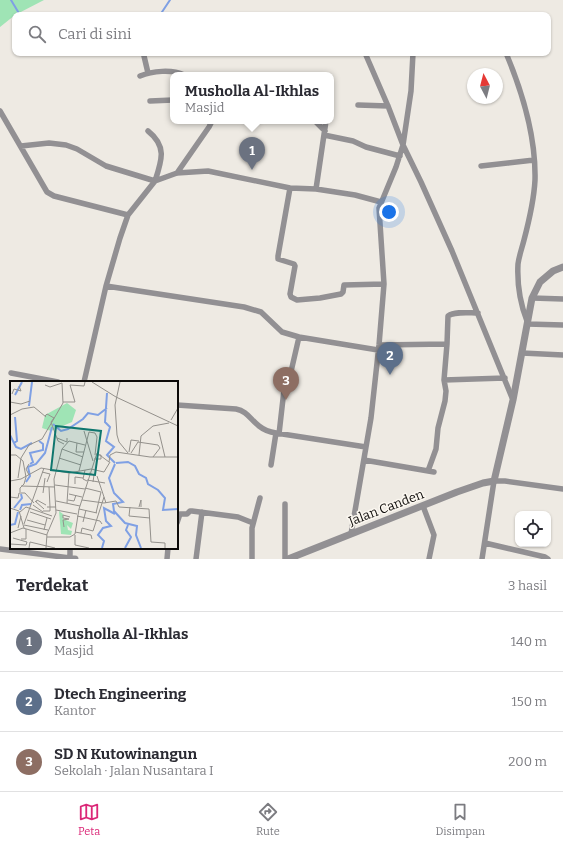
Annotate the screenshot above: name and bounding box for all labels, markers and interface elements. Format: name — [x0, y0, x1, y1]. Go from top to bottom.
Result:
search box — [12, 12, 551, 56]
icon: search — [26, 23, 48, 45]
text: Cari di sini — [58, 25, 131, 43]
north arrow — [467, 68, 503, 104]
popup — [170, 72, 334, 124]
text: Musholla Al-Ikhlas — [185, 82, 319, 100]
text: Masjid — [185, 100, 225, 115]
pin: 1 — [239, 137, 265, 170]
your location — [379, 202, 399, 222]
pin: 2 — [377, 342, 403, 375]
pin: 3 — [273, 367, 299, 400]
inset map — [10, 381, 178, 549]
street label: Jalan Canden — [346, 486, 427, 529]
map controls — [515, 511, 551, 547]
button: locate — [515, 511, 551, 547]
text: Terdekat — [16, 575, 88, 596]
text: 3 hasil — [508, 578, 547, 593]
text: Musholla Al-Ikhlas — [54, 625, 188, 643]
text: 1 — [26, 634, 32, 649]
text: 140 m — [511, 634, 547, 649]
text: Masjid — [54, 643, 94, 658]
text: Dtech Engineering — [54, 685, 186, 703]
text: 2 — [25, 694, 33, 709]
text: 150 m — [511, 694, 547, 709]
text: Kantor — [54, 703, 96, 718]
text: SD N Kutowinangun — [54, 745, 197, 763]
text: 3 — [25, 754, 33, 769]
text: 200 m — [508, 754, 547, 769]
text: Sekolah · Jalan Nusantara I — [54, 763, 214, 778]
tab: Peta — [78, 801, 100, 838]
tab: Rute — [256, 801, 280, 838]
tab: Disimpan — [436, 801, 485, 838]

